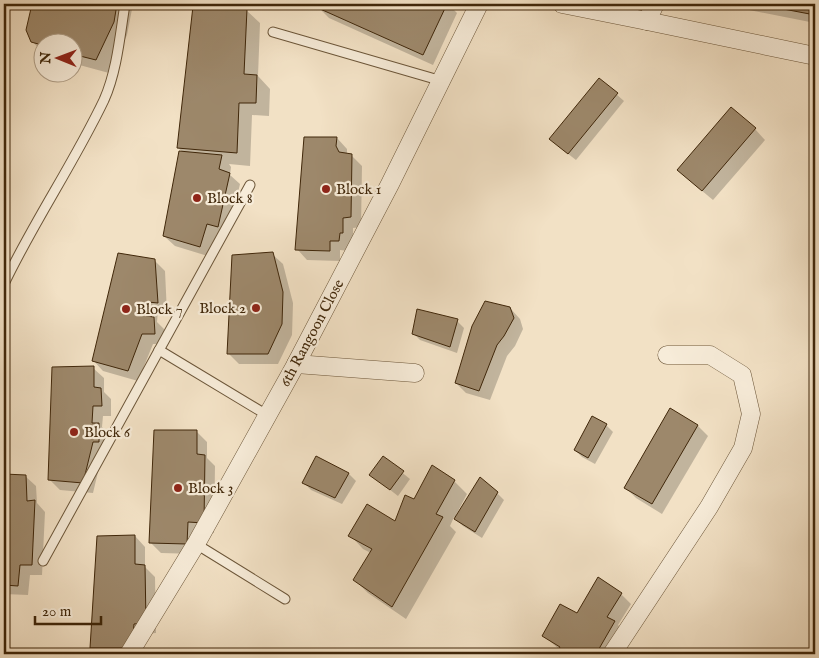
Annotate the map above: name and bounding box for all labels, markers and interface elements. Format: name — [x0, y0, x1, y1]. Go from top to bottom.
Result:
north arrow — [32, 32, 82, 82]
text: N — [37, 52, 55, 65]
place label: Block 1 — [336, 180, 381, 199]
marker: Block 1 — [320, 183, 332, 195]
place label: Block 8 — [207, 189, 253, 208]
marker: Block 8 — [191, 192, 203, 204]
street label: 6th Rangoon Close — [276, 276, 348, 390]
place label: Block 2 — [199, 299, 246, 318]
place label: Block 7 — [136, 300, 183, 319]
marker: Block 2 — [250, 302, 262, 314]
marker: Block 7 — [120, 303, 132, 315]
place label: Block 6 — [84, 423, 131, 442]
marker: Block 6 — [68, 426, 80, 438]
place label: Block 3 — [188, 479, 233, 498]
marker: Block 3 — [172, 482, 184, 494]
scale bar — [35, 593, 101, 625]
text: 20 m — [42, 602, 72, 621]

